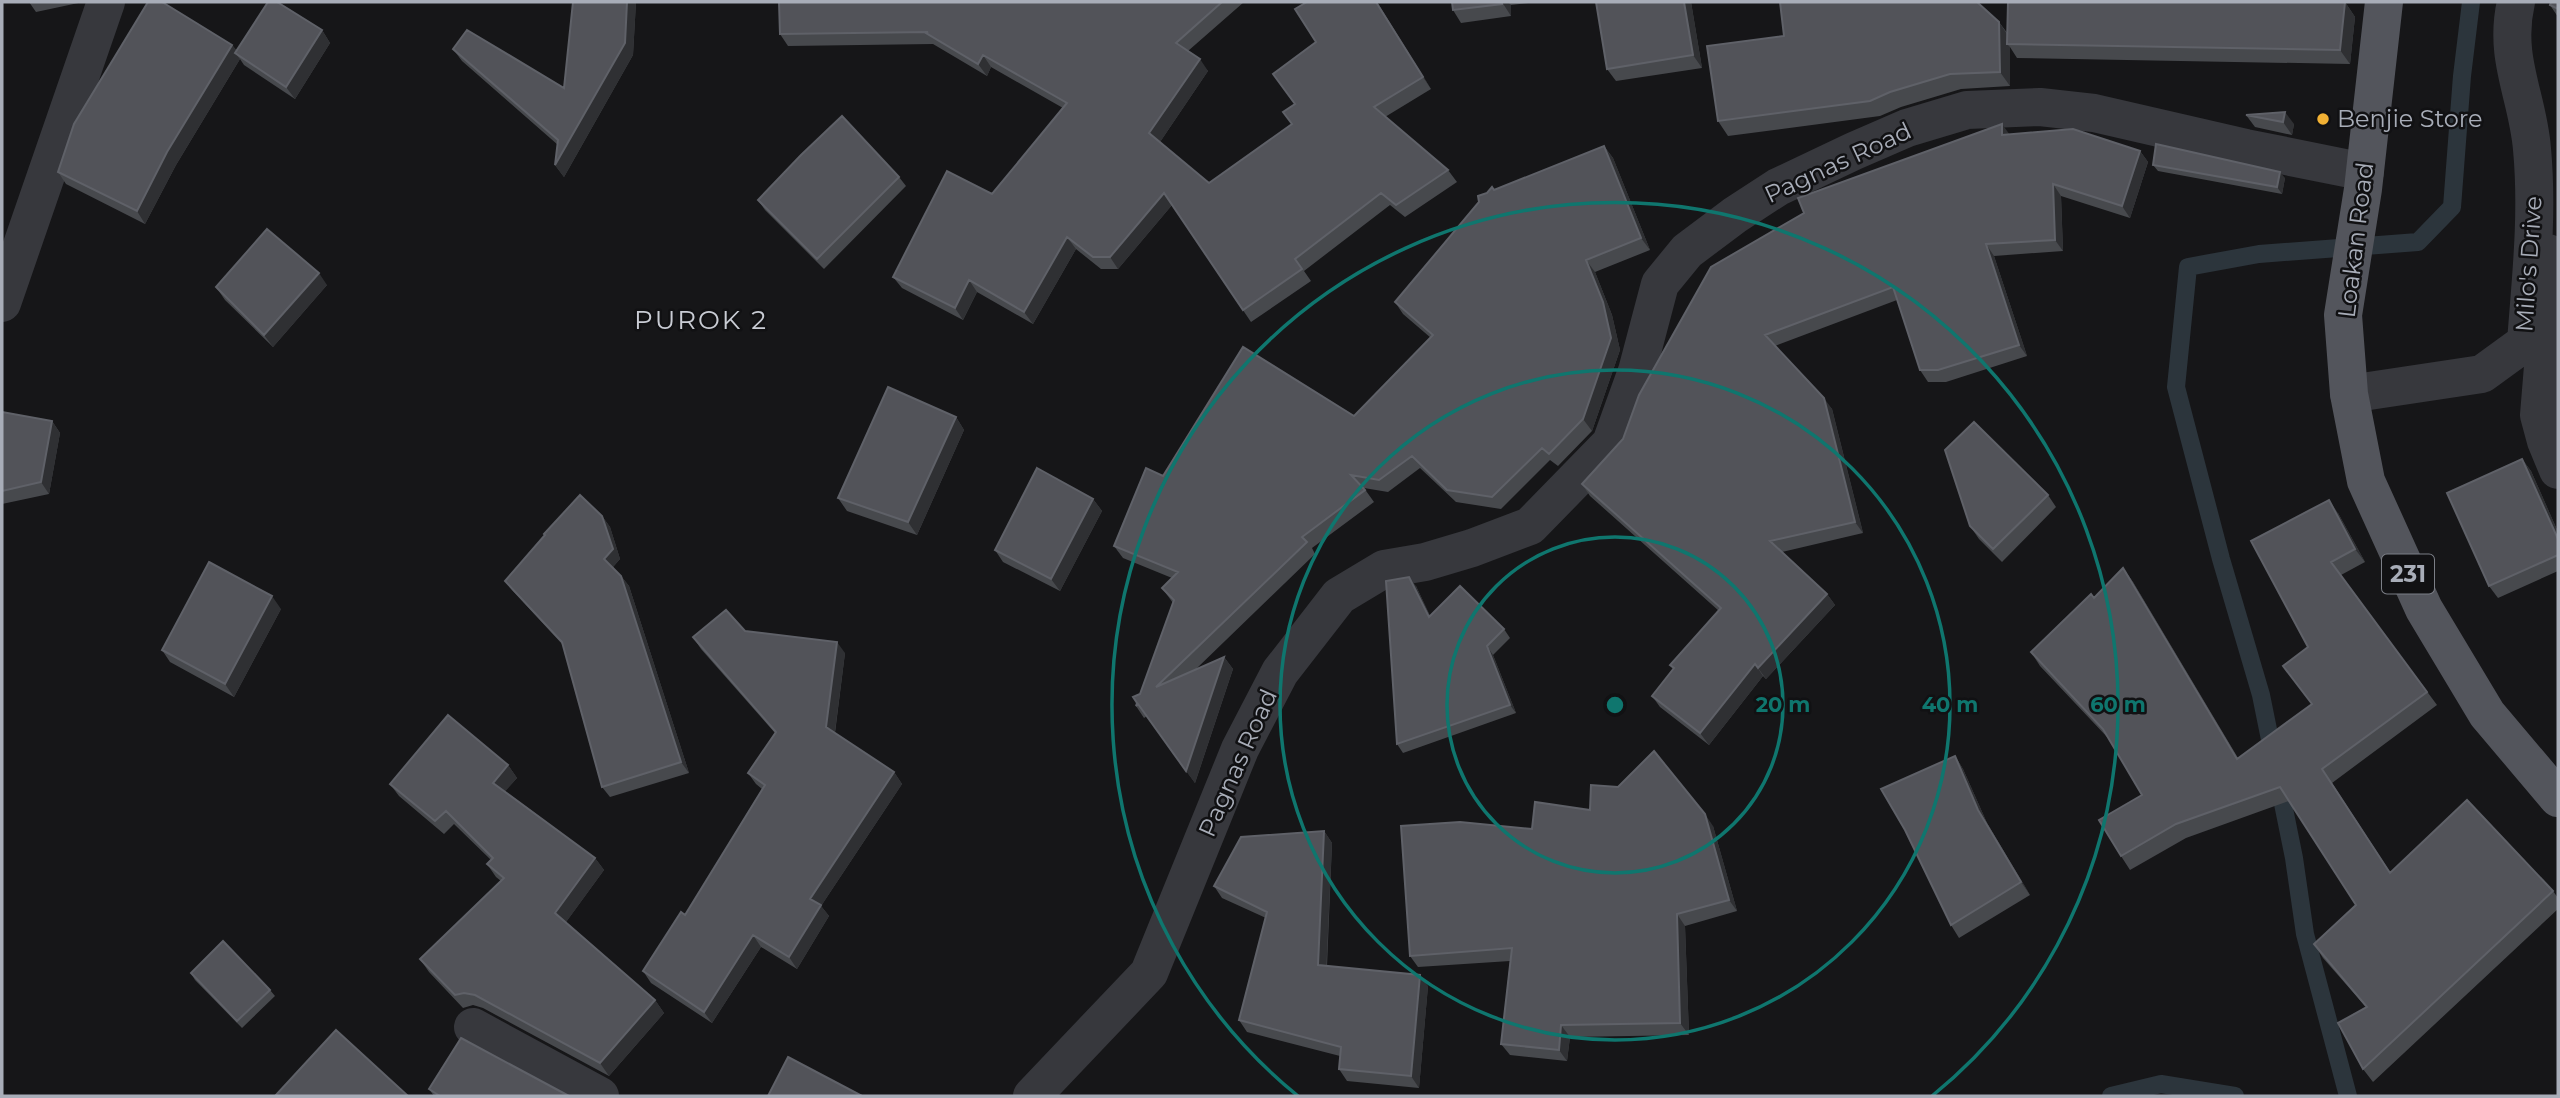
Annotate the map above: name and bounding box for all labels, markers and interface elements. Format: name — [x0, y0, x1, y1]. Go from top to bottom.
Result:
place label: Benjie Store — [2337, 104, 2483, 133]
marker: Benjie Store — [2315, 111, 2331, 127]
street label: Pagnas Road — [1760, 116, 1916, 209]
street label: Loakan Road — [2332, 160, 2379, 319]
street label: Milo's Drive — [2509, 195, 2548, 333]
district label: PUROK 2 — [634, 304, 768, 336]
road number: 231 — [2382, 554, 2434, 594]
street label: Pagnas Road — [1192, 684, 1283, 841]
text: 20 m — [1756, 692, 1810, 717]
text: 40 m — [1922, 692, 1978, 717]
text: 60 m — [2090, 692, 2146, 717]
centre of rings — [1603, 693, 1627, 717]

